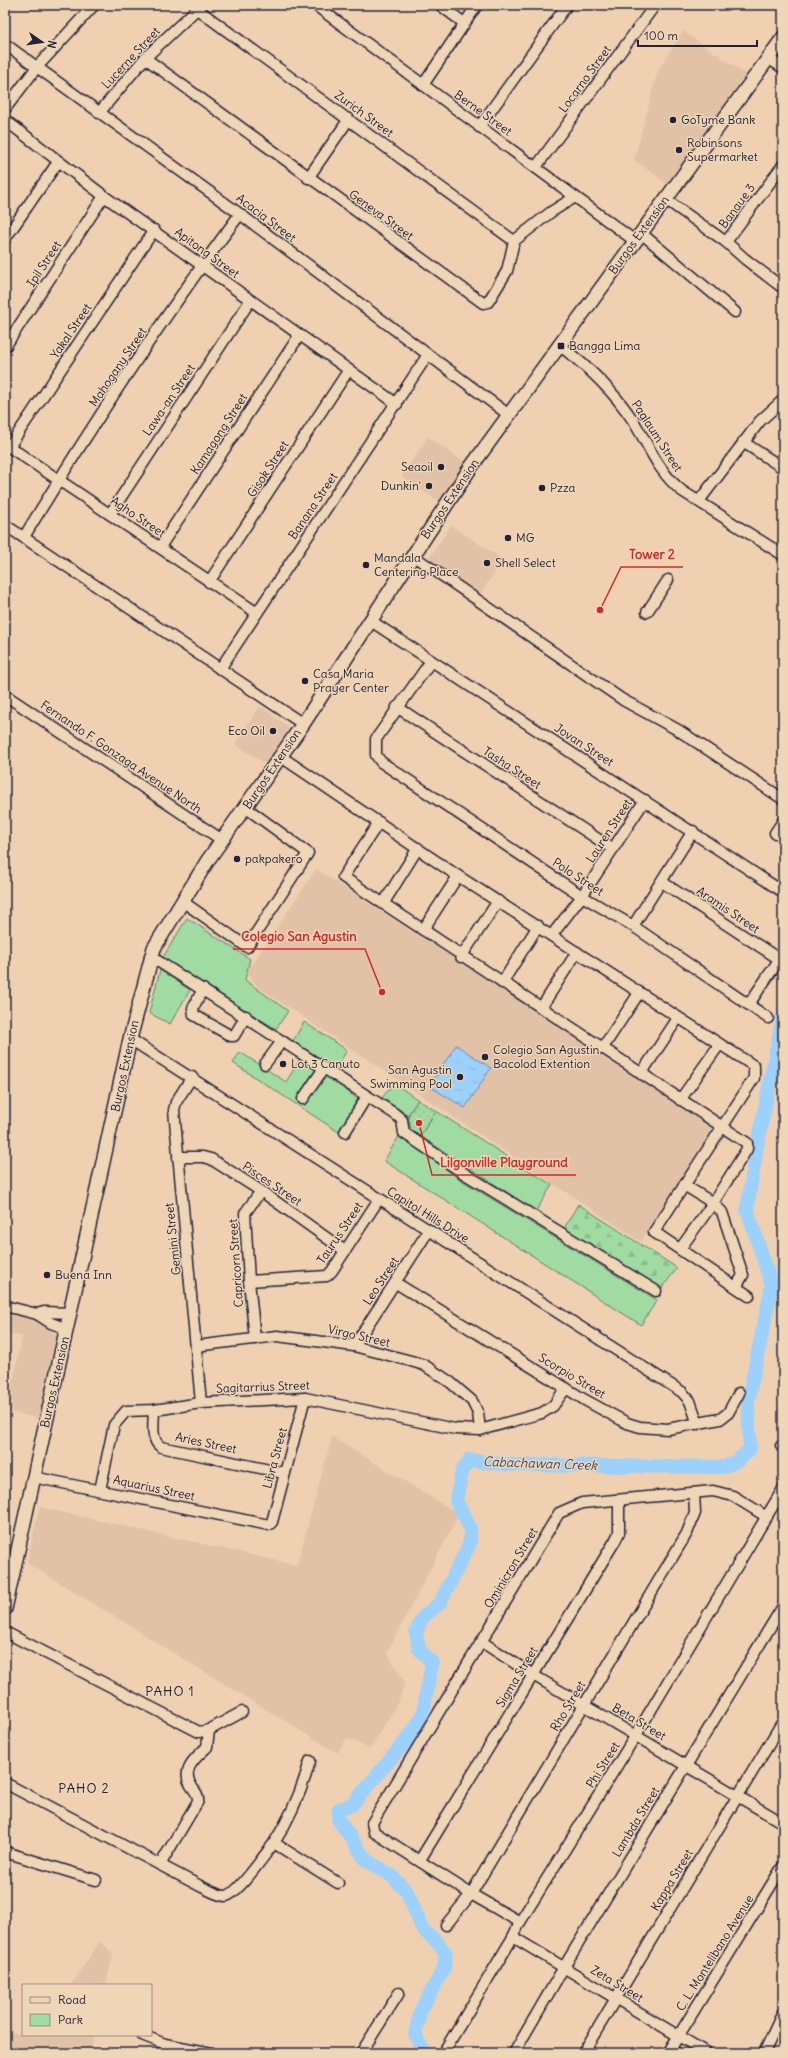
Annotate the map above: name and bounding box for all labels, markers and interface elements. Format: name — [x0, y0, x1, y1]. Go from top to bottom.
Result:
north arrow — [22, 22, 62, 62]
scale bar — [638, 22, 757, 48]
street label: Lucerne Street — [98, 24, 163, 92]
text: 100 m — [644, 28, 678, 43]
text: N — [44, 39, 59, 50]
street label: Locarno Street — [555, 42, 614, 115]
street label: Zurich Street — [332, 87, 397, 140]
street label: Berne Street — [452, 87, 515, 139]
place label: GoTyme Bank — [681, 112, 755, 127]
marker: GoTyme Bank — [668, 115, 678, 125]
place label: Robinsons Supermarket — [687, 135, 758, 164]
marker: Robinsons Supermarket — [674, 145, 684, 155]
street label: Banaue 3 — [715, 180, 758, 231]
street label: Geneva Street — [346, 186, 416, 243]
street label: Acacia Street — [233, 190, 299, 245]
street label: Burgos Extension — [605, 192, 672, 277]
street label: Apitong Street — [172, 224, 243, 281]
street label: Ipil Street — [23, 238, 64, 290]
street label: Yakal Street — [47, 300, 94, 361]
street label: Mahogany Street — [86, 324, 150, 409]
place label: Bangga Lima — [569, 338, 641, 353]
marker: Bangga Lima — [556, 341, 566, 351]
street label: Lawa-an Street — [139, 361, 198, 438]
street label: Kamagong Street — [187, 390, 250, 477]
street label: Paglaum Street — [629, 397, 686, 474]
street label: Gisok Street — [244, 438, 291, 500]
street label: Burgos Extension — [417, 456, 482, 542]
place label: Seaoil — [401, 459, 433, 474]
marker: Seaoil — [436, 462, 446, 472]
street label: Banana Street — [285, 470, 340, 542]
place label: Dunkin' — [381, 478, 421, 493]
place label: Pzza — [550, 480, 576, 495]
marker: Dunkin' — [424, 481, 434, 491]
marker: Pzza — [537, 483, 547, 493]
street label: Agho Street — [108, 493, 169, 540]
place label: MG — [516, 530, 535, 545]
marker: MG — [503, 533, 513, 543]
callout: Tower 2 — [621, 542, 683, 567]
text: Tower 2 — [629, 546, 675, 563]
place label: Mandala Centering Place — [374, 550, 458, 579]
place label: Shell Select — [495, 555, 556, 570]
marker: Shell Select — [482, 558, 492, 568]
marker: Mandala Centering Place — [361, 560, 371, 570]
place label: Casa Maria Prayer Center — [313, 666, 389, 695]
marker: Casa Maria Prayer Center — [300, 676, 310, 686]
street label: Fernando F. Gonzaga Avenue North — [38, 697, 205, 816]
street label: Jovan Street — [552, 720, 617, 769]
place label: Eco Oil — [228, 723, 265, 738]
street label: Burgos Extension — [239, 726, 304, 812]
marker: Eco Oil — [268, 726, 278, 736]
street label: Tasha Street — [480, 743, 544, 792]
street label: Lauren Street — [582, 796, 635, 865]
place label: pakpakero — [245, 851, 303, 866]
marker: pakpakero — [232, 854, 242, 864]
street label: Polo Street — [550, 854, 607, 899]
street label: Aramis Street — [694, 883, 763, 936]
callout: Colegio San Agustin — [233, 924, 365, 949]
text: Colegio San Agustin — [241, 928, 357, 945]
street label: Burgos Extension — [107, 1019, 142, 1113]
place label: Colegio San Agustin Bacolod Extention — [493, 1042, 600, 1071]
marker: Colegio San Agustin Bacolod Extention — [480, 1052, 490, 1062]
place label: Lot 3 Canuto — [291, 1056, 360, 1071]
marker: Lot 3 Canuto — [278, 1059, 288, 1069]
place label: San Agustin Swimming Pool — [370, 1062, 452, 1091]
marker: San Agustin Swimming Pool — [455, 1072, 465, 1082]
callout: Lilgonville Playground — [432, 1150, 576, 1175]
text: Lilgonville Playground — [440, 1154, 568, 1171]
street label: Pisces Street — [240, 1158, 305, 1209]
street label: Capitol Hills Drive — [384, 1183, 472, 1246]
street label: Taurus Street — [313, 1199, 366, 1267]
street label: Gemini Street — [161, 1202, 184, 1276]
street label: Capricorn Street — [225, 1218, 246, 1308]
street label: Leo Street — [360, 1254, 402, 1308]
place label: Buena Inn — [55, 1267, 112, 1282]
marker: Buena Inn — [42, 1270, 52, 1280]
street label: Virgo Street — [327, 1321, 392, 1350]
street label: Burgos Extension — [37, 1335, 72, 1429]
street label: Scorpio Street — [536, 1350, 608, 1401]
street label: Sagitarrius Street — [216, 1377, 310, 1396]
street label: Libra Street — [259, 1426, 290, 1490]
street label: Aries Street — [174, 1429, 238, 1456]
water label: Cabachawan Creek — [483, 1453, 599, 1474]
street label: Aquarius Street — [112, 1472, 196, 1503]
street label: Ominicron Street — [481, 1525, 541, 1611]
street label: Sigma Street — [493, 1644, 541, 1710]
street label: Rho Street — [547, 1678, 588, 1734]
district label: PAHO 1 — [145, 1683, 195, 1700]
street label: Beta Street — [610, 1700, 669, 1743]
street label: Phi Street — [583, 1739, 623, 1791]
district label: PAHO 2 — [58, 1780, 110, 1797]
street label: Lambda Street — [609, 1784, 662, 1860]
street label: Kappa Street — [647, 1846, 696, 1913]
street label: C. L. Montelibano Avenue — [673, 1892, 757, 2014]
street label: Zeta Street — [588, 1962, 646, 2005]
legend — [22, 1984, 152, 2036]
text: Road — [58, 1992, 86, 2007]
text: Park — [58, 2012, 83, 2027]

